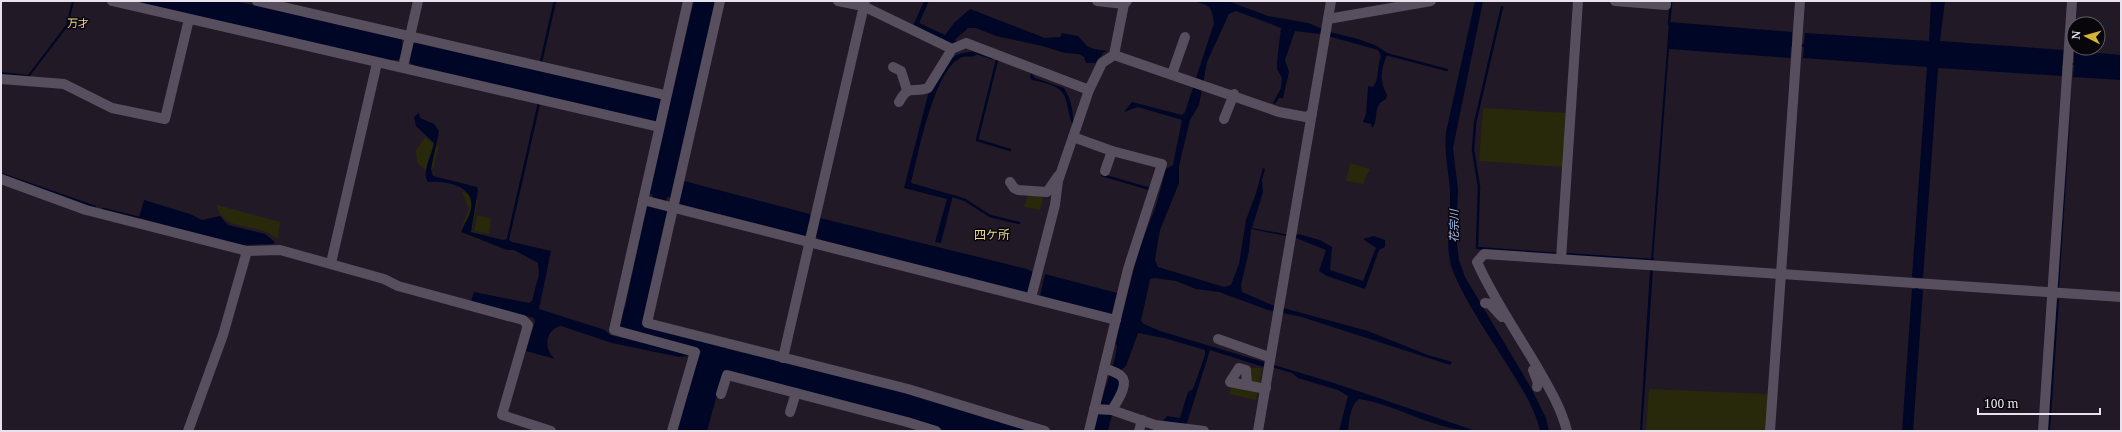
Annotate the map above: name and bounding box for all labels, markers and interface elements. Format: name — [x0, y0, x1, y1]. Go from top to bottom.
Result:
district label: 万才 — [67, 15, 89, 30]
north arrow — [2066, 16, 2106, 56]
text: N — [2068, 29, 2084, 40]
water label: 花宗川 — [1446, 209, 1461, 243]
district label: 四ケ所 — [974, 226, 1010, 243]
scale bar — [1978, 390, 2100, 416]
text: 100 m — [1984, 395, 2019, 412]

